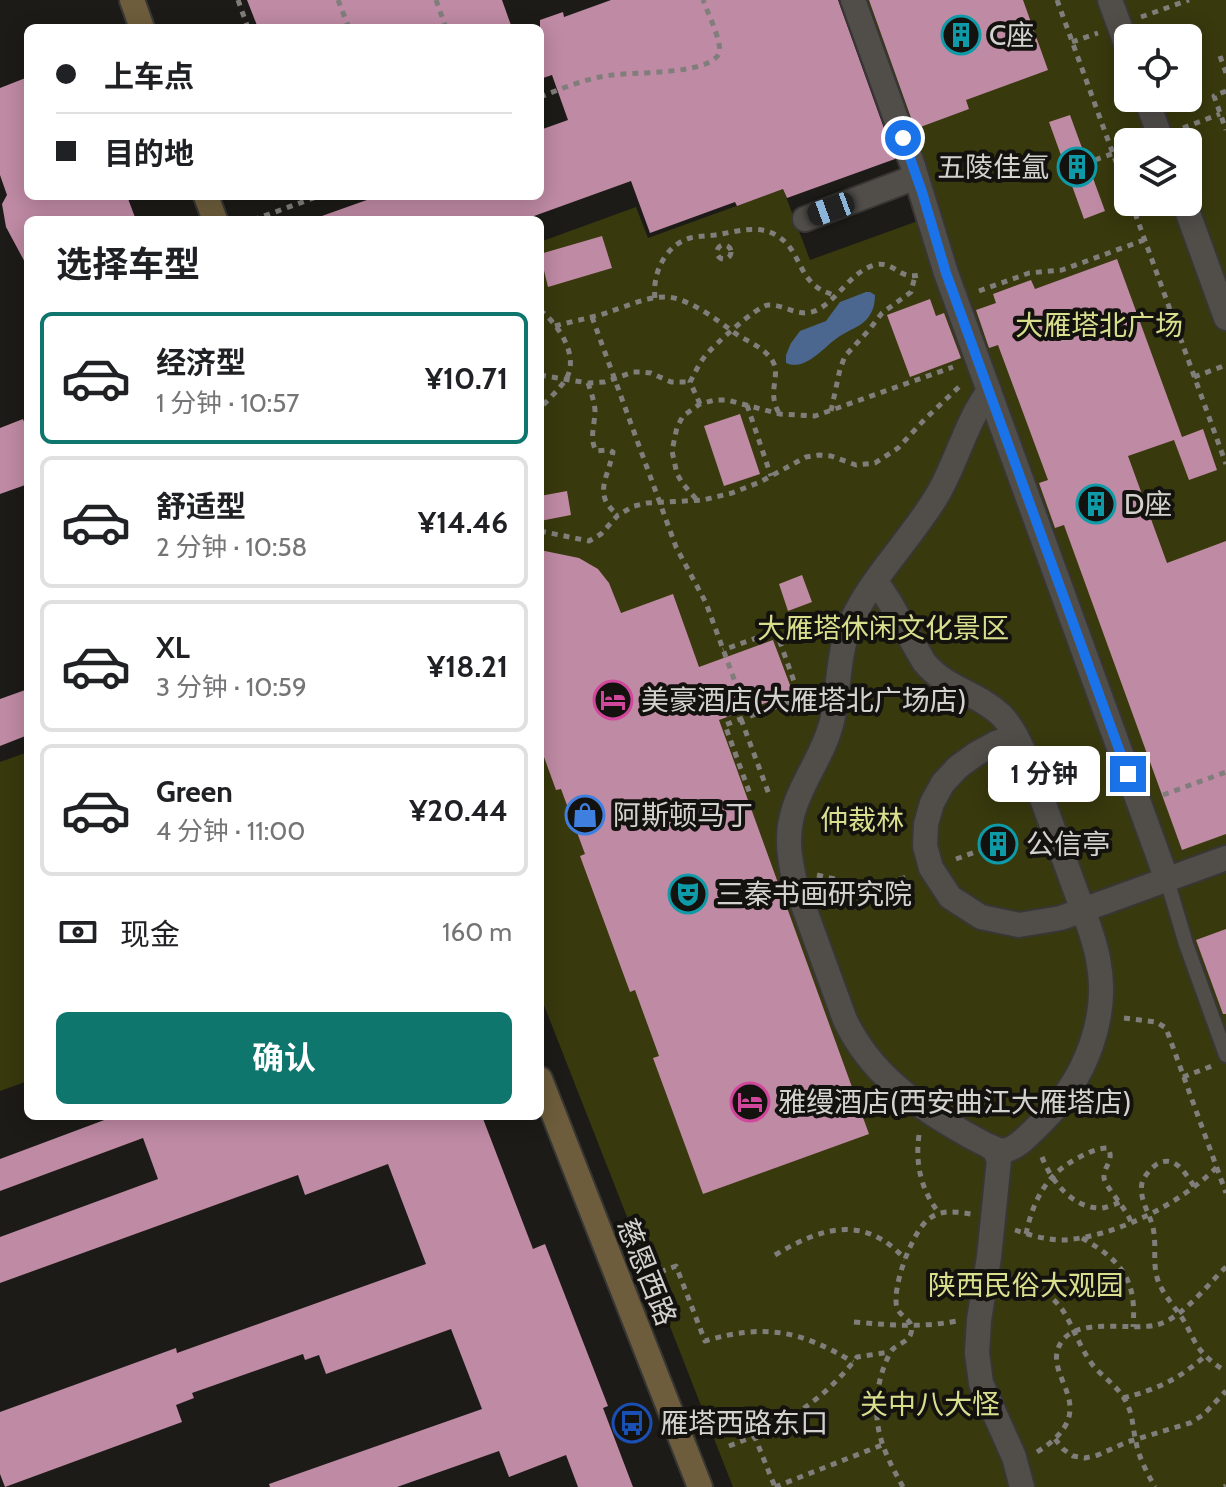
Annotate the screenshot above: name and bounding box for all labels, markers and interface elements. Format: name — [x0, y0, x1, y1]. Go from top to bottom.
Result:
building icon: C座 — [940, 14, 982, 56]
place label: C座 — [989, 18, 1034, 52]
map controls — [1114, 24, 1202, 216]
button: locate — [1114, 24, 1202, 112]
text: 上车点 — [104, 58, 194, 95]
route start — [885, 120, 921, 156]
button: layers — [1114, 128, 1202, 216]
text: 目的地 — [104, 135, 194, 172]
building icon: 五陵佳氲 — [1056, 146, 1098, 188]
place label: 五陵佳氲 — [937, 150, 1049, 184]
car — [804, 190, 858, 228]
text: 选择车型 — [56, 242, 200, 286]
park label: 大雁塔北广场 — [1015, 308, 1183, 342]
icon: car — [60, 342, 132, 414]
text: 经济型 — [156, 344, 246, 381]
text: ¥10.71 — [425, 360, 508, 397]
text: 1 分钟 · 10:57 — [156, 387, 299, 419]
building icon: D座 — [1075, 483, 1117, 525]
icon: car — [60, 486, 132, 558]
place label: D座 — [1124, 487, 1172, 521]
text: 舒适型 — [156, 488, 246, 525]
text: ¥14.46 — [418, 504, 508, 541]
text: 2 分钟 · 10:58 — [156, 531, 307, 563]
park label: 大雁塔休闲文化景区 — [757, 611, 1009, 645]
text: XL — [156, 629, 190, 666]
icon: car — [60, 630, 132, 702]
text: ¥18.21 — [427, 648, 508, 685]
text: 3 分钟 · 10:59 — [156, 671, 307, 703]
hotel icon: 美豪酒店(大雁塔北广场店) — [592, 679, 634, 721]
place label: 美豪酒店(大雁塔北广场店) — [641, 683, 967, 717]
callout: 1 分钟 — [988, 746, 1100, 802]
route end — [1110, 756, 1146, 792]
text: 1 分钟 — [1010, 758, 1078, 790]
text: Green — [156, 773, 233, 810]
icon: car — [60, 774, 132, 846]
text: ¥20.44 — [409, 792, 508, 829]
shop icon: 阿斯顿马丁 — [564, 794, 606, 836]
place label: 阿斯顿马丁 — [613, 798, 753, 832]
park label: 仲裁林 — [820, 803, 904, 837]
text: 4 分钟 · 11:00 — [156, 815, 305, 847]
building icon: 公信亭 — [977, 823, 1019, 865]
place label: 公信亭 — [1026, 827, 1110, 861]
theatre icon: 三秦书画研究院 — [667, 873, 709, 915]
place label: 三秦书画研究院 — [716, 877, 912, 911]
icon: cash — [56, 910, 100, 954]
text: 现金 — [120, 916, 180, 953]
text: 160 m — [442, 916, 512, 948]
button: 确认 — [56, 1012, 512, 1104]
hotel icon: 雅缦酒店(西安曲江大雁塔店) — [729, 1081, 771, 1123]
place label: 雅缦酒店(西安曲江大雁塔店) — [778, 1085, 1132, 1119]
street label: 慈恩西路 — [610, 1214, 684, 1330]
park label: 陕西民俗大观园 — [928, 1268, 1124, 1302]
park label: 关中八大怪 — [860, 1387, 1000, 1421]
bus stop icon: 雁塔西路东口 — [611, 1402, 653, 1444]
place label: 雁塔西路东口 — [660, 1406, 828, 1440]

